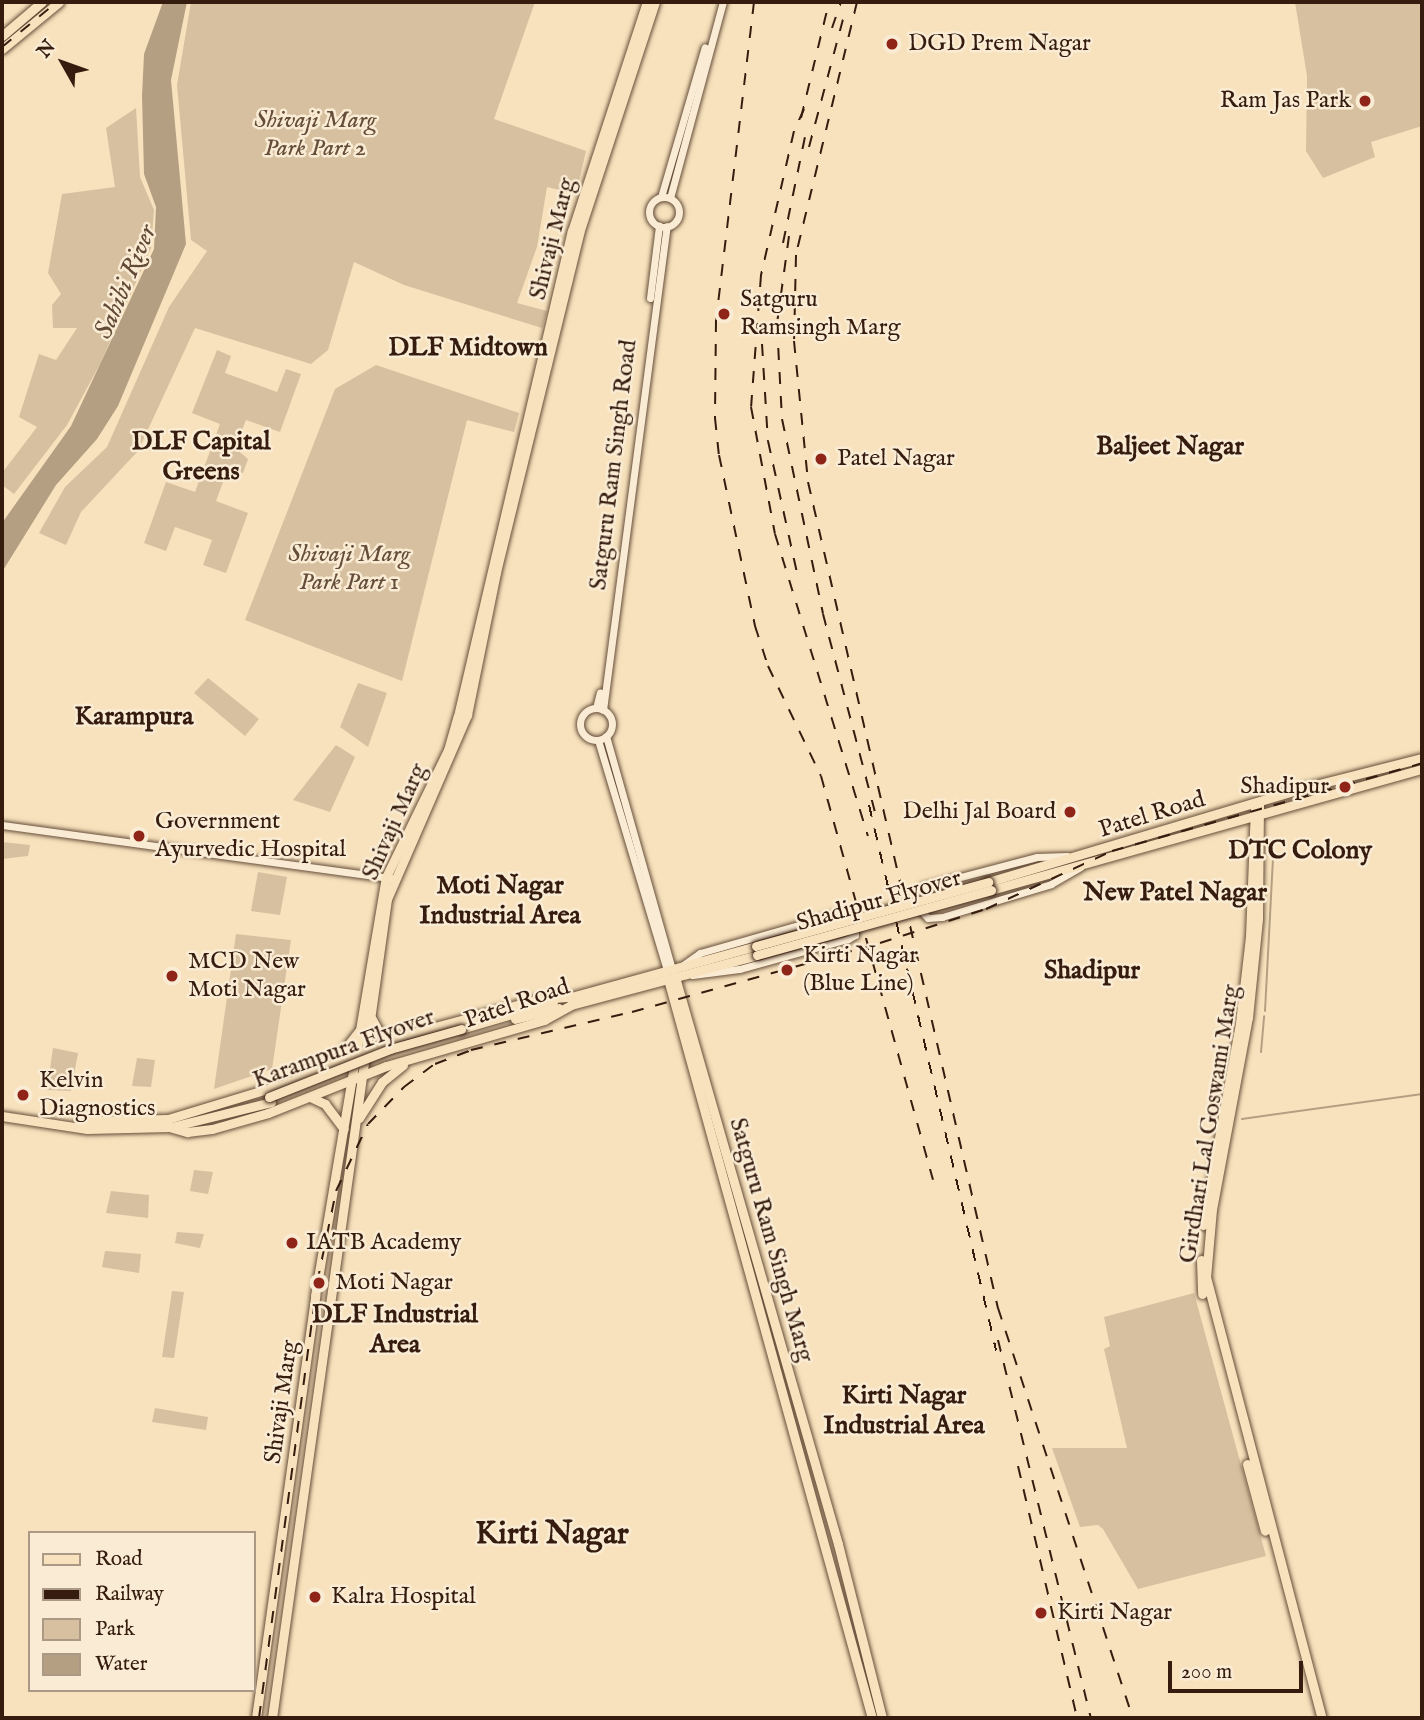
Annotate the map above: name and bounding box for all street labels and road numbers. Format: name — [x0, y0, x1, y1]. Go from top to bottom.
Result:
street label: Shivaji Marg — [524, 175, 582, 303]
street label: Satguru Ram Singh Road — [584, 338, 644, 592]
street label: Shivaji Marg — [357, 759, 433, 885]
street label: Patel Road — [1095, 785, 1209, 845]
street label: Shadipur Flyover — [793, 864, 965, 938]
street label: Patel Road — [461, 973, 573, 1035]
street label: Girdhari Lal Goswami Marg — [1174, 983, 1246, 1265]
street label: Karampura Flyover — [249, 1003, 439, 1095]
street label: Satguru Ram Singh Marg — [722, 1115, 820, 1365]
street label: Shivaji Marg — [259, 1338, 305, 1466]

